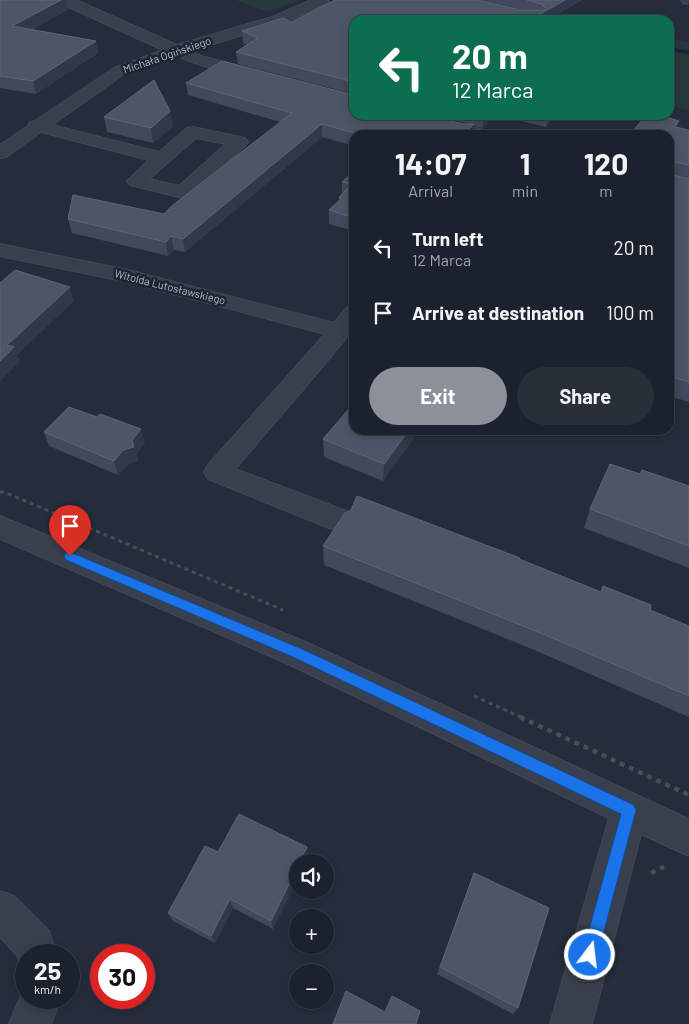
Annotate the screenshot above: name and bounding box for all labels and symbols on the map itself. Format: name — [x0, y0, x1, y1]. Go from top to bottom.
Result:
street label: Michała Ogińskiego — [121, 33, 213, 76]
street label: Witolda Lutosławskiego — [113, 266, 227, 307]
pin — [49, 505, 91, 556]
position arrow — [563, 928, 615, 980]
speed limit sign: 30 — [90, 944, 155, 1009]

